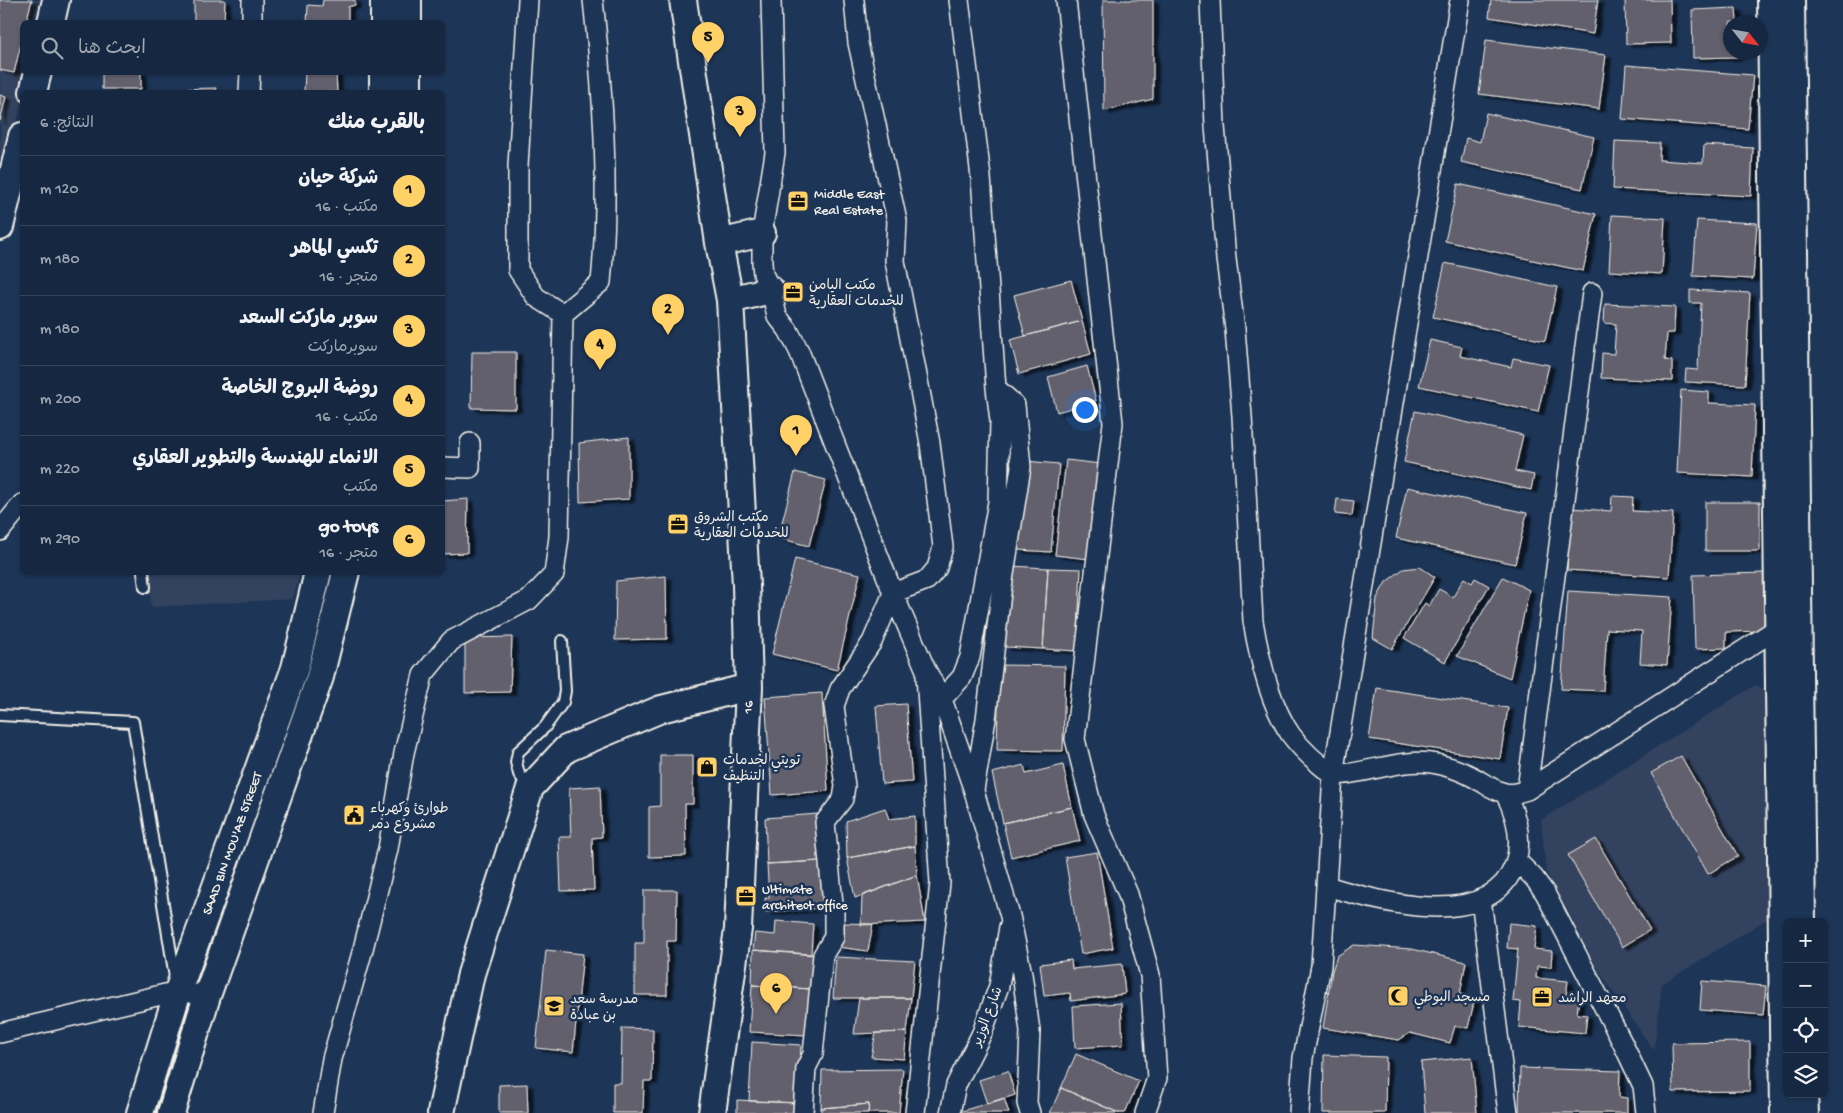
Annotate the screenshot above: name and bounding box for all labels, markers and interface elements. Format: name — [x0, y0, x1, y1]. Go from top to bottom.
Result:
north arrow — [1723, 15, 1768, 60]
search box — [20, 20, 445, 75]
pin: 5 — [692, 22, 724, 63]
icon: search — [38, 34, 66, 62]
text: ابحث هنا — [78, 38, 146, 61]
pin: 3 — [724, 96, 756, 137]
text: بالقرب منك — [328, 112, 425, 137]
text: النتائج: 6 — [40, 115, 94, 134]
text: شركة حيان — [298, 168, 378, 191]
text: 120 m — [40, 181, 79, 200]
text: 1 — [406, 181, 412, 200]
place label: Middle East Real Estate — [814, 187, 885, 220]
office icon: Middle East Real Estate — [786, 189, 810, 213]
text: مكتب · 16 — [316, 199, 378, 218]
text: تكسي الماهر — [291, 238, 378, 261]
text: 180 m — [40, 251, 79, 270]
text: 2 — [405, 251, 413, 270]
text: متجر · 16 — [320, 269, 378, 288]
place label: مكتب اليامن للخدمات العقارية — [809, 278, 904, 311]
office icon: مكتب اليامن للخدمات العقارية — [781, 280, 805, 304]
pin: 2 — [652, 294, 684, 335]
text: سوبر ماركت السعد — [239, 308, 378, 331]
text: 180 m — [40, 321, 79, 340]
text: 3 — [405, 321, 413, 340]
pin: 4 — [584, 329, 616, 370]
text: سوبرماركت — [308, 339, 378, 358]
text: روضة البروج الخاصة — [222, 378, 378, 401]
text: 200 m — [40, 391, 81, 410]
text: 4 — [405, 391, 413, 410]
your location — [1072, 397, 1098, 423]
text: مكتب · 16 — [316, 409, 378, 428]
pin: 1 — [780, 415, 812, 456]
text: الانماء للهندسة والتطوير العقاري — [132, 448, 378, 471]
text: 220 m — [40, 461, 80, 480]
text: 5 — [405, 461, 413, 480]
text: مكتب — [343, 479, 378, 498]
place label: مكتب الشروق للخدمات العقارية — [694, 510, 789, 543]
office icon: مكتب الشروق للخدمات العقارية — [666, 512, 690, 536]
text: go toys — [319, 516, 378, 539]
text: 290 m — [40, 531, 80, 550]
text: 6 — [405, 531, 413, 550]
text: متجر · 16 — [320, 545, 378, 564]
street label: 16 — [741, 699, 758, 715]
place label: تويتي لخدمات التنظيف — [723, 753, 801, 786]
shop icon: تويتي لخدمات التنظيف — [695, 755, 719, 779]
street label: SAAD BIN MOU'AZ STREET — [200, 769, 267, 918]
place label: طوارئ وكهرباء مشروع دمر — [369, 801, 449, 834]
public building icon: طوارئ وكهرباء مشروع دمر — [342, 803, 366, 827]
place label: Ultimate architect office — [762, 882, 848, 915]
office icon: Ultimate architect office — [734, 884, 758, 908]
map controls — [1783, 918, 1828, 1098]
button: + — [1783, 918, 1828, 963]
button: − — [1783, 963, 1828, 1008]
pin: 6 — [760, 973, 792, 1014]
mosque icon: مسجد البوطي — [1386, 984, 1410, 1008]
street label: شارع الوزير — [969, 985, 1007, 1050]
office icon: معهد الراشد — [1530, 985, 1554, 1009]
place label: مسجد البوطي — [1414, 990, 1490, 1009]
place label: معهد الراشد — [1558, 991, 1627, 1008]
place label: مدرسة سعد بن عبادة — [570, 992, 638, 1025]
school or university icon: مدرسة سعد بن عبادة — [542, 994, 566, 1018]
button: locate — [1783, 1008, 1828, 1053]
button: layers — [1783, 1053, 1828, 1098]

